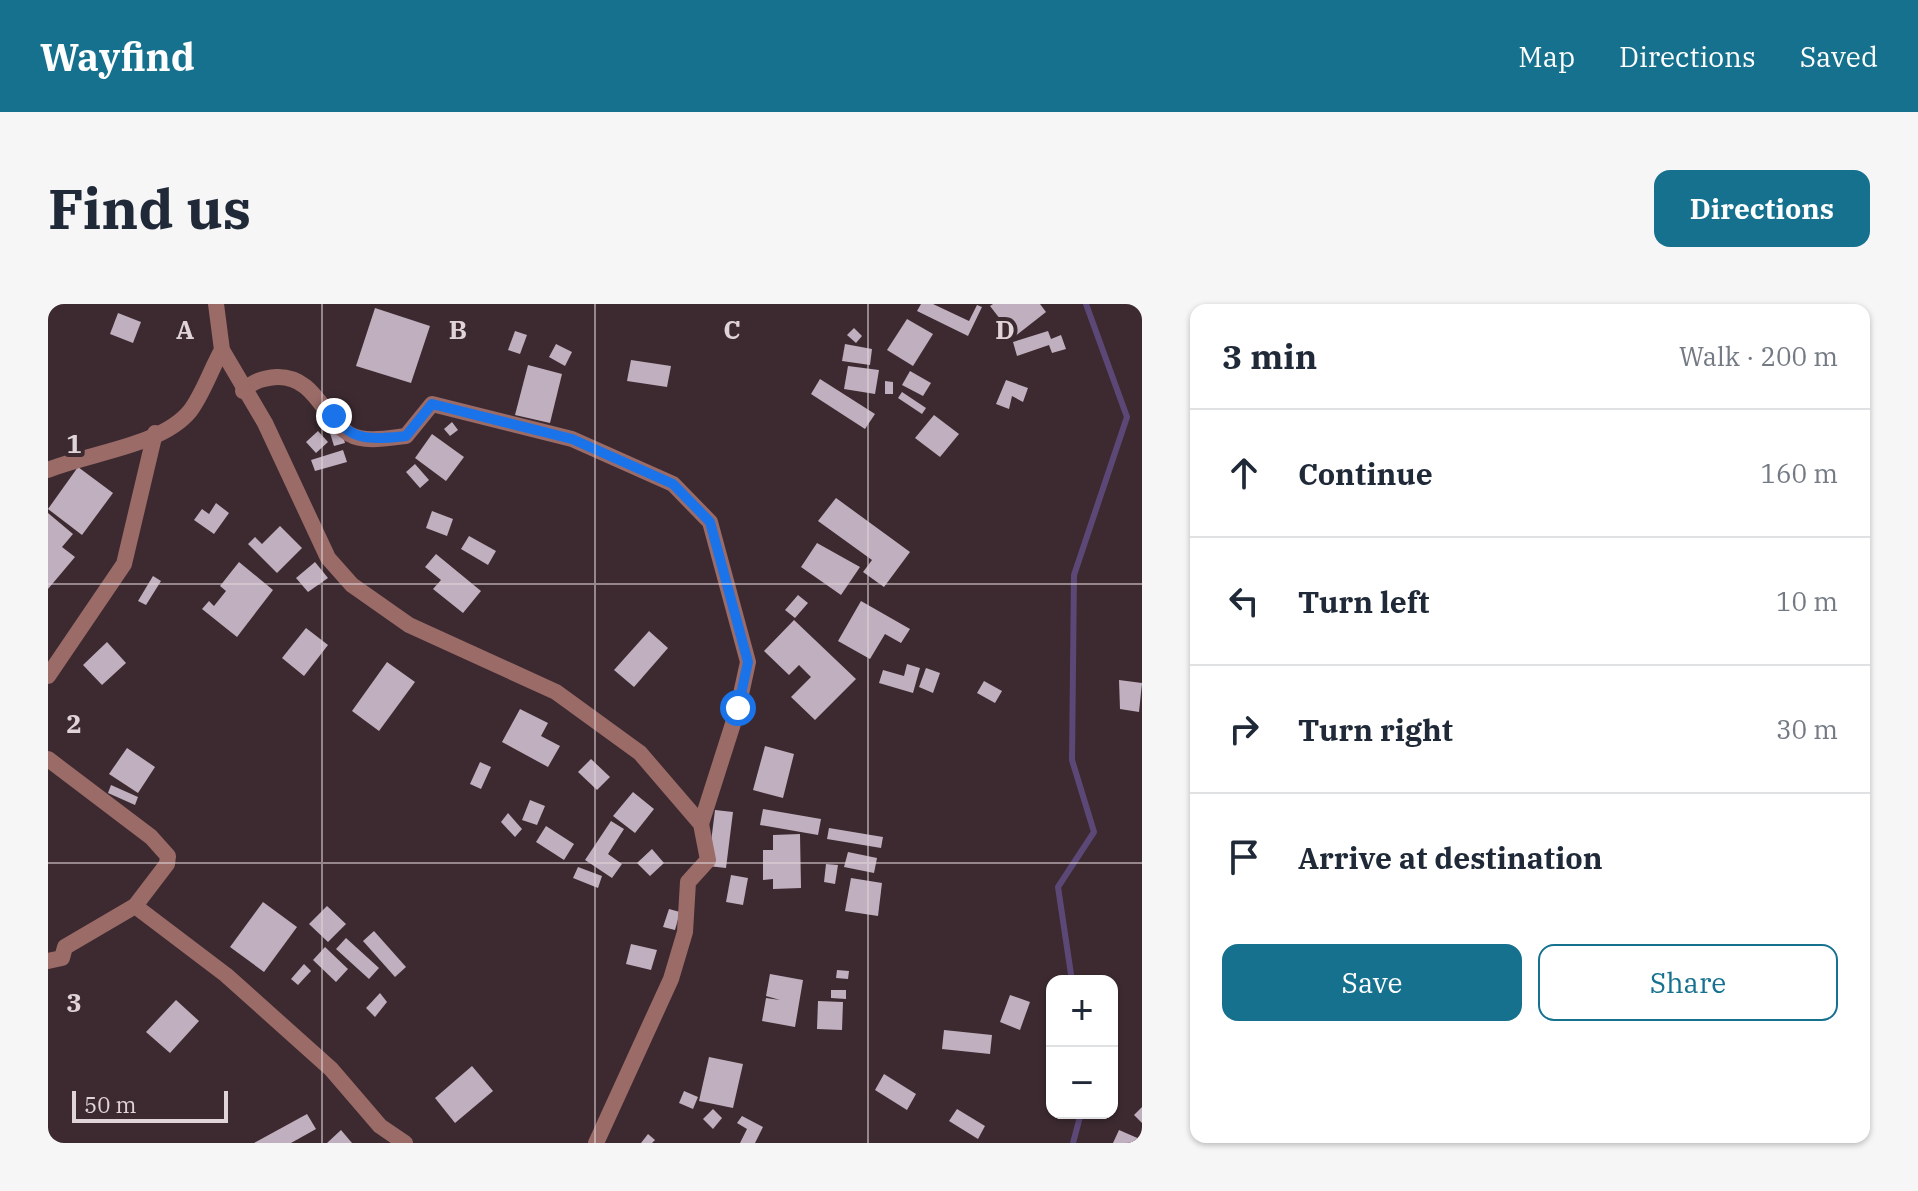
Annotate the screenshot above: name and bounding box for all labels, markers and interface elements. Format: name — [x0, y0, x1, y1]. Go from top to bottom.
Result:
text: Wayfind — [40, 32, 195, 81]
text: Map — [1518, 38, 1575, 75]
text: Directions — [1619, 38, 1756, 75]
text: Saved — [1800, 38, 1878, 75]
button: Directions — [1654, 170, 1870, 247]
text: Find us — [48, 172, 251, 244]
text: A — [176, 312, 194, 346]
text: B — [449, 312, 467, 346]
text: C — [723, 312, 741, 346]
text: D — [995, 312, 1015, 346]
text: 3 min — [1222, 334, 1317, 378]
text: Walk · 200 m — [1679, 339, 1838, 373]
route end — [316, 398, 352, 434]
text: 1 — [66, 426, 82, 460]
icon: ahead — [1222, 451, 1266, 495]
text: Continue — [1298, 454, 1433, 493]
text: 160 m — [1760, 456, 1838, 490]
icon: left — [1222, 579, 1266, 623]
text: Turn left — [1298, 582, 1430, 621]
text: 10 m — [1776, 584, 1838, 618]
route start — [720, 690, 756, 726]
text: 2 — [66, 706, 82, 740]
icon: right — [1222, 707, 1266, 751]
text: Turn right — [1298, 710, 1453, 749]
text: 30 m — [1776, 712, 1838, 746]
icon: arrive — [1222, 835, 1266, 879]
text: Arrive at destination — [1298, 838, 1603, 877]
button: Save — [1222, 944, 1522, 1021]
button: Share — [1538, 944, 1838, 1021]
map controls — [1046, 975, 1118, 1119]
button: + — [1046, 975, 1118, 1047]
text: 3 — [66, 985, 82, 1019]
button: − — [1046, 1047, 1118, 1119]
scale bar — [72, 1087, 228, 1123]
text: 50 m — [84, 1090, 136, 1119]

